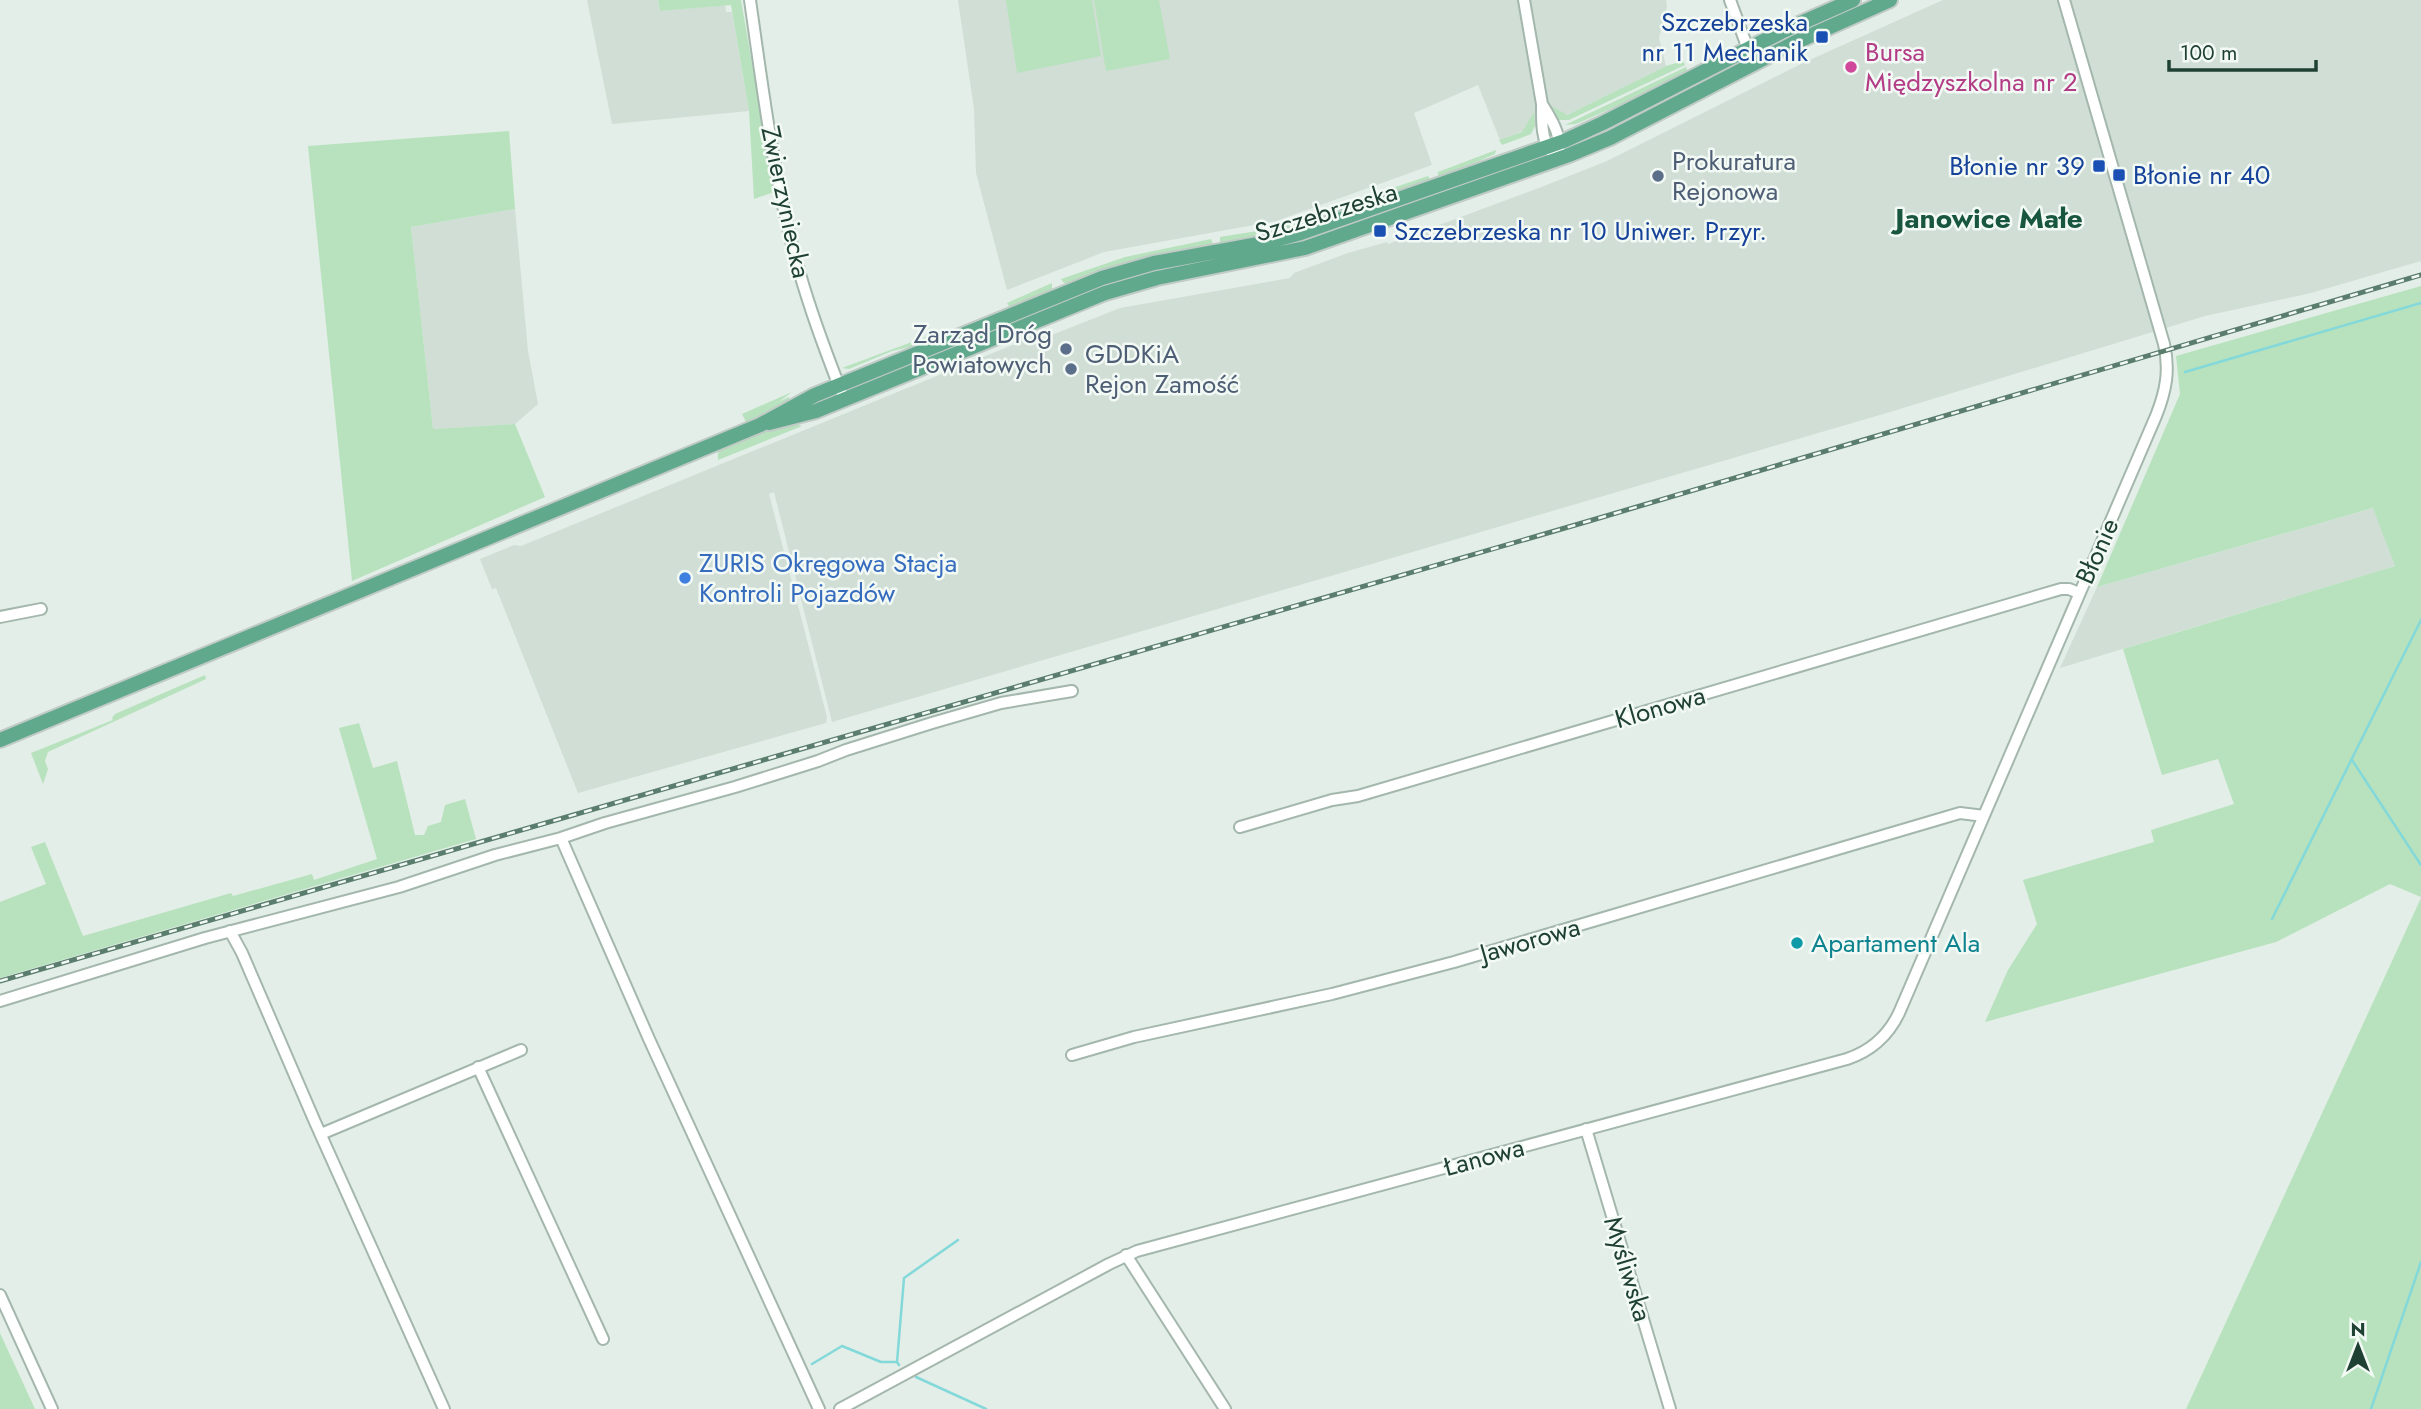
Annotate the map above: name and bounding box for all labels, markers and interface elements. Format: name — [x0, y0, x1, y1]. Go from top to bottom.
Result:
place label: Szczebrzeska nr 11 Mechanik — [1642, 3, 1809, 71]
scale bar — [2169, 28, 2316, 72]
marker: Szczebrzeska nr 11 Mechanik — [1814, 29, 1830, 45]
place label: Bursa Międzyszkolna nr 2 — [1865, 33, 2078, 101]
text: 100 m — [2180, 38, 2237, 68]
marker: Bursa Międzyszkolna nr 2 — [1843, 59, 1859, 75]
street label: Zwierzyniecka — [751, 123, 821, 281]
place label: Prokuratura Rejonowa — [1672, 142, 1796, 210]
place label: Błonie nr 39 — [1949, 147, 2085, 185]
place label: Błonie nr 40 — [2133, 156, 2270, 194]
marker: Błonie nr 39 — [2091, 158, 2107, 174]
marker: Błonie nr 40 — [2111, 167, 2127, 183]
marker: Prokuratura Rejonowa — [1650, 168, 1666, 184]
street label: Szczebrzeska — [1250, 172, 1402, 252]
district label: Janowice Małe — [1890, 198, 2083, 239]
place label: Szczebrzeska nr 10 Uniwer. Przyr. — [1394, 212, 1767, 250]
marker: Szczebrzeska nr 10 Uniwer. Przyr. — [1372, 223, 1388, 239]
place label: Zarząd Dróg Powiatowych — [912, 315, 1052, 383]
place label: GDDKiA Rejon Zamość — [1085, 335, 1239, 403]
marker: Zarząd Dróg Powiatowych — [1058, 341, 1074, 357]
marker: GDDKiA Rejon Zamość — [1063, 361, 1079, 377]
street label: Błonie — [2066, 512, 2128, 590]
place label: ZURIS Okręgowa Stacja Kontroli Pojazdów — [699, 544, 957, 612]
marker: ZURIS Okręgowa Stacja Kontroli Pojazdów — [677, 570, 693, 586]
street label: Klonowa — [1610, 676, 1710, 738]
street label: Jaworowa — [1473, 908, 1585, 973]
place label: Apartament Ala — [1811, 924, 1980, 962]
marker: Apartament Ala — [1789, 935, 1805, 951]
street label: Łanowa — [1439, 1128, 1528, 1186]
street label: Myśliwska — [1594, 1212, 1662, 1326]
north arrow — [2323, 1311, 2393, 1381]
text: N — [2350, 1316, 2366, 1343]

